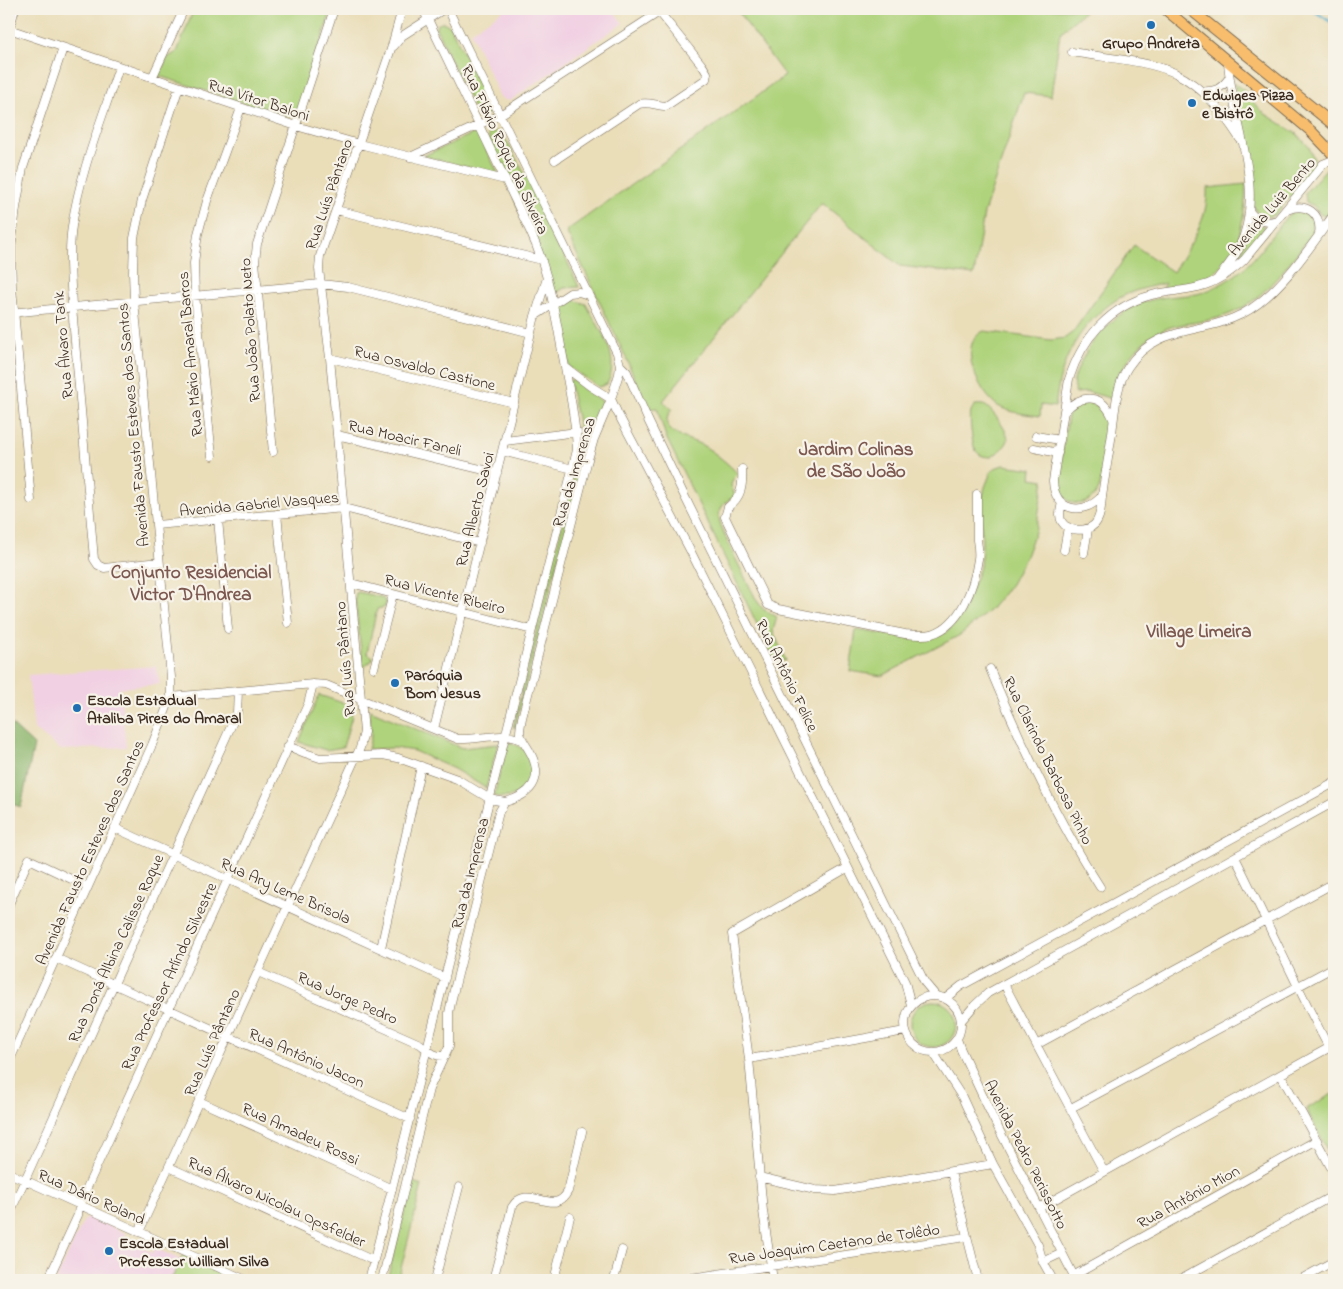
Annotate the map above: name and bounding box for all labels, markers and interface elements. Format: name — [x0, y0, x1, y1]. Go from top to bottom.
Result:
marker: Grupo Andreta — [1145, 19, 1157, 31]
place label: Grupo Andreta — [1102, 32, 1200, 56]
street label: Rua Flávio Roque da Silveira — [454, 61, 554, 239]
street label: Rua Vítor Baloni — [204, 73, 312, 129]
place label: Edwiges Pizza e Bistrô — [1202, 84, 1294, 126]
marker: Edwiges Pizza e Bistrô — [1186, 97, 1198, 109]
street label: Rua Luís Pântano — [300, 136, 360, 253]
street label: Avenida Luiz Bento — [1223, 153, 1322, 262]
street label: Rua João Polato Neto — [234, 257, 268, 403]
street label: Rua Mário Amaral Barros — [172, 270, 210, 437]
street label: Rua Álvaro Tank — [47, 289, 81, 400]
street label: Avenida Fausto Esteves dos Santos — [111, 302, 157, 548]
street label: Rua Osvaldo Castione — [351, 340, 499, 398]
street label: Rua Moacir Faneli — [345, 414, 464, 464]
street label: Rua da Imprensa — [547, 415, 603, 531]
district label: Jardim Colinas de São João — [799, 437, 914, 486]
street label: Rua Alberto Savoi — [450, 449, 502, 569]
street label: Avenida Gabriel Vasques — [178, 486, 340, 524]
district label: Conjunto Residencial Victor D'Andrea — [111, 560, 271, 609]
street label: Rua Vicente Ribeiro — [381, 568, 508, 622]
street label: Rua Luís Pântano — [329, 600, 363, 718]
street label: Rua Antônio Felice — [749, 616, 824, 737]
district label: Village Limeira — [1145, 619, 1252, 648]
place label: Paróquia Bom Jesus — [404, 664, 481, 706]
street label: Rua Clarindo Barbosa Pinho — [996, 673, 1098, 849]
marker: Paróquia Bom Jesus — [389, 677, 401, 689]
place label: Escola Estadual Ataliba Pires do Amaral — [87, 689, 242, 731]
marker: Escola Estadual Ataliba Pires do Amaral — [71, 702, 83, 714]
street label: Avenida Fausto Esteves dos Santos — [30, 736, 152, 969]
street label: Rua da Imprensa — [446, 815, 496, 932]
street label: Rua Doná Albina Calisse Roque — [62, 850, 171, 1047]
street label: Rua Ary Leme Brisola — [216, 852, 354, 931]
street label: Rua Professor Arlíndo Silvestre — [116, 878, 224, 1075]
street label: Rua Jorge Pedro — [293, 966, 401, 1032]
street label: Rua Luís Pântano — [178, 985, 247, 1101]
street label: Rua Antônio Jacon — [244, 1022, 368, 1095]
street label: Avenida Pedro Perissotto — [977, 1076, 1073, 1234]
street label: Rua Amadeu Rossi — [237, 1097, 363, 1173]
street label: Rua Álvaro Nicolau Opsfelder — [183, 1151, 369, 1255]
street label: Rua Antônio Mion — [1133, 1160, 1245, 1236]
street label: Rua Dário Roland — [34, 1163, 149, 1232]
street label: Rua Joaquim Caetano de Tolêdo — [727, 1218, 941, 1272]
place label: Escola Estadual Professor William Silva — [119, 1232, 269, 1274]
marker: Escola Estadual Professor William Silva — [103, 1245, 115, 1257]

